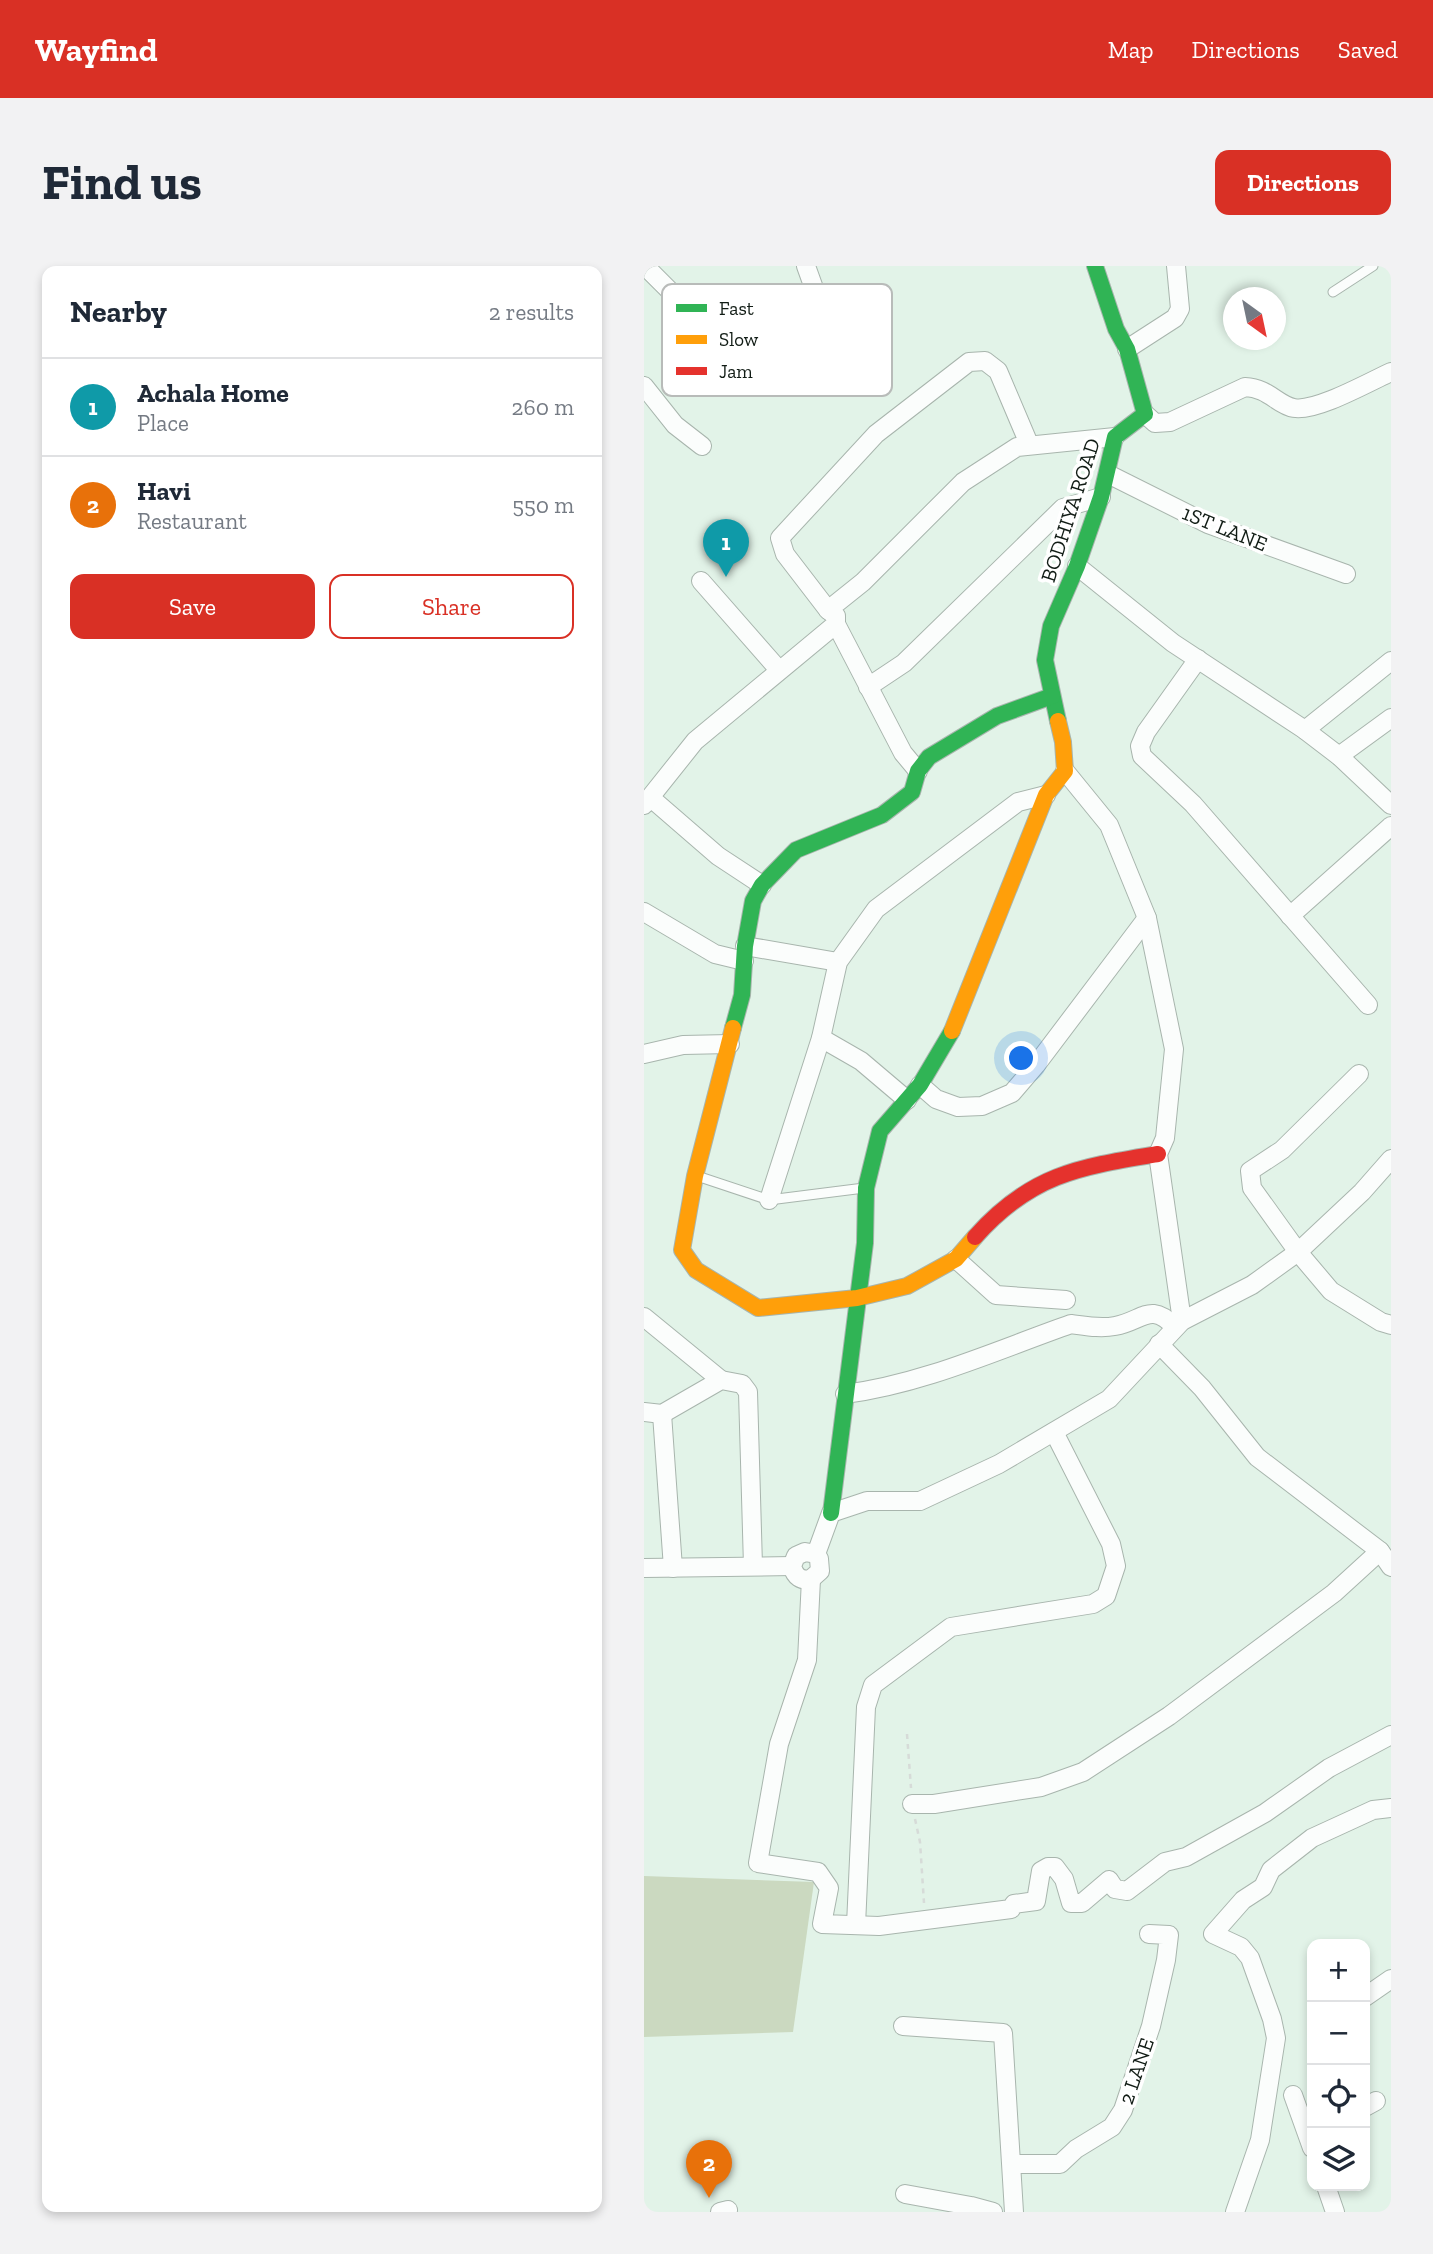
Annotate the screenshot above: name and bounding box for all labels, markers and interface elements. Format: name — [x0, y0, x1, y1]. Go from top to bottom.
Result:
text: Wayfind — [35, 30, 158, 69]
text: Map — [1108, 35, 1154, 64]
text: Directions — [1192, 35, 1300, 64]
text: Saved — [1338, 35, 1398, 64]
button: Directions — [1215, 150, 1391, 215]
text: Find us — [42, 153, 202, 212]
legend — [662, 284, 892, 396]
north arrow — [1223, 287, 1286, 350]
text: Nearby — [70, 294, 167, 330]
text: Fast — [719, 297, 754, 320]
text: 2 results — [489, 298, 574, 326]
text: Slow — [719, 328, 759, 351]
text: Jam — [719, 360, 753, 383]
text: Achala Home — [137, 377, 289, 409]
text: 1 — [88, 393, 98, 421]
text: 260 m — [512, 393, 574, 421]
text: Place — [137, 409, 189, 437]
street label: BODHIYA ROAD — [1035, 435, 1105, 585]
text: Havi — [137, 475, 191, 507]
text: 2 — [87, 491, 99, 519]
text: 550 m — [512, 491, 574, 519]
street label: 1ST LANE — [1179, 500, 1271, 556]
text: Restaurant — [137, 507, 247, 535]
pin: 1 — [703, 519, 749, 577]
button: Save — [70, 574, 315, 639]
button: Share — [329, 574, 574, 639]
your location — [1004, 1041, 1038, 1075]
map controls — [1307, 1939, 1370, 2191]
button: + — [1307, 1939, 1370, 2002]
button: − — [1307, 2002, 1370, 2065]
street label: 2 LANE — [1113, 2035, 1159, 2107]
button: locate — [1307, 2065, 1370, 2128]
button: layers — [1307, 2128, 1370, 2191]
pin: 2 — [686, 2140, 732, 2198]

